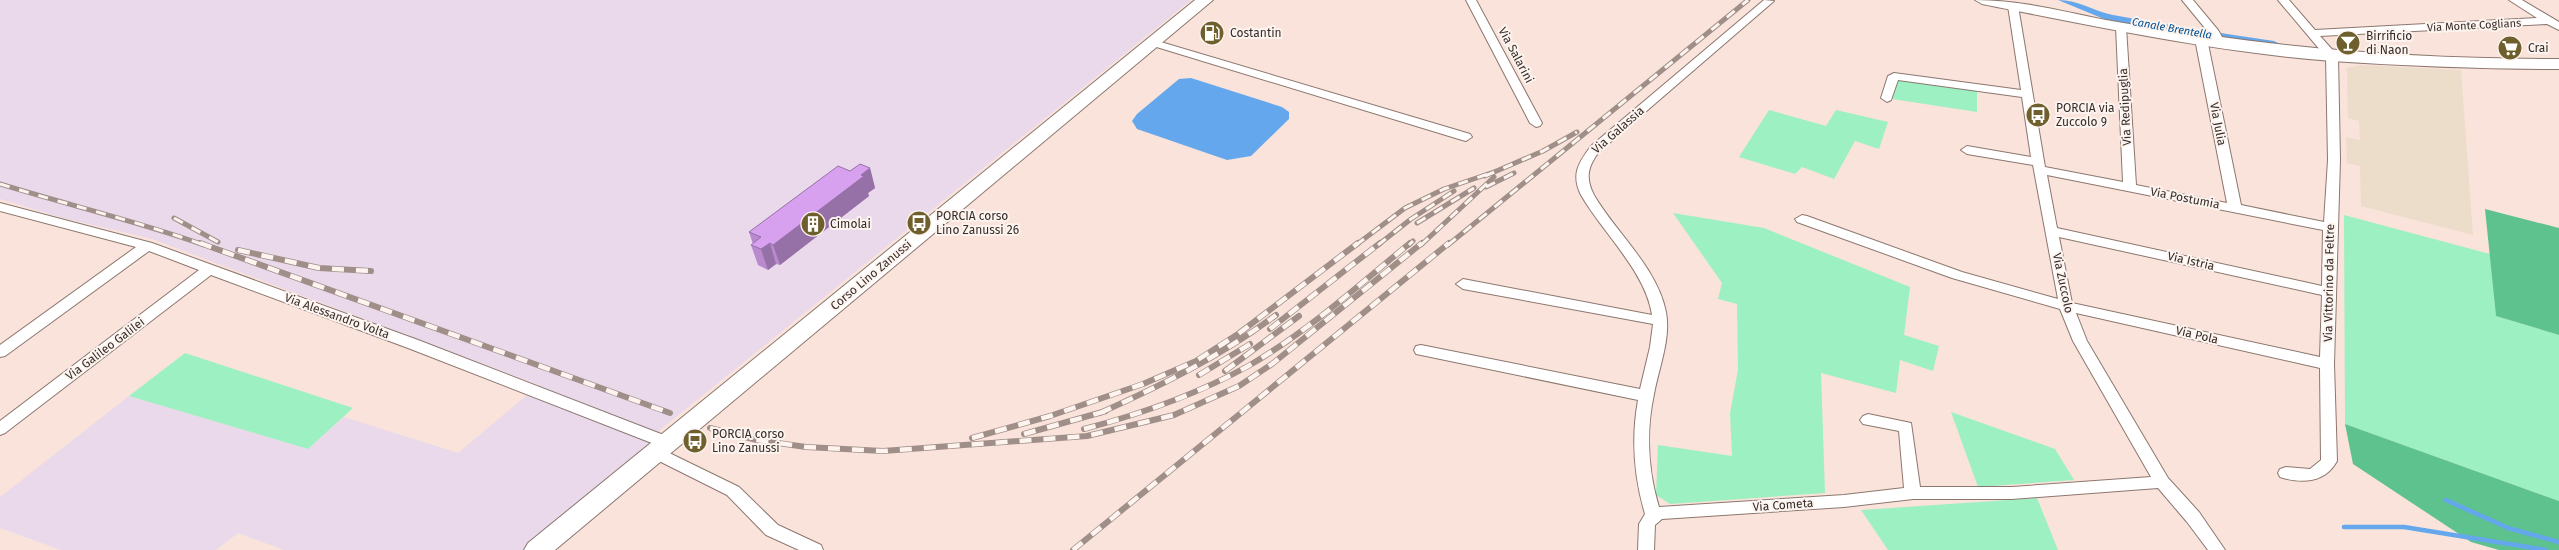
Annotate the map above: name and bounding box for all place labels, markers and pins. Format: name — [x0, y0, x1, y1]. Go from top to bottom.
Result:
fuel station icon: Costantin — [1199, 20, 1225, 46]
place label: Costantin — [1230, 26, 1282, 40]
place label: Birrificio di Naon — [2366, 29, 2412, 57]
bar icon: Birrificio di Naon — [2335, 30, 2361, 56]
supermarket icon: Crai — [2497, 35, 2523, 61]
place label: Crai — [2528, 41, 2549, 55]
place label: PORCIA via Zuccolo 9 — [2056, 101, 2115, 129]
bus stop icon: PORCIA via Zuccolo 9 — [2025, 102, 2051, 128]
place label: PORCIA corso Lino Zanussi 26 — [936, 209, 1019, 237]
bus stop icon: PORCIA corso Lino Zanussi 26 — [906, 210, 932, 236]
building icon: Cimolai — [800, 211, 826, 237]
place label: Cimolai — [830, 217, 871, 231]
place label: PORCIA corso Lino Zanussi — [712, 427, 784, 455]
bus stop icon: PORCIA corso Lino Zanussi — [682, 428, 708, 454]

